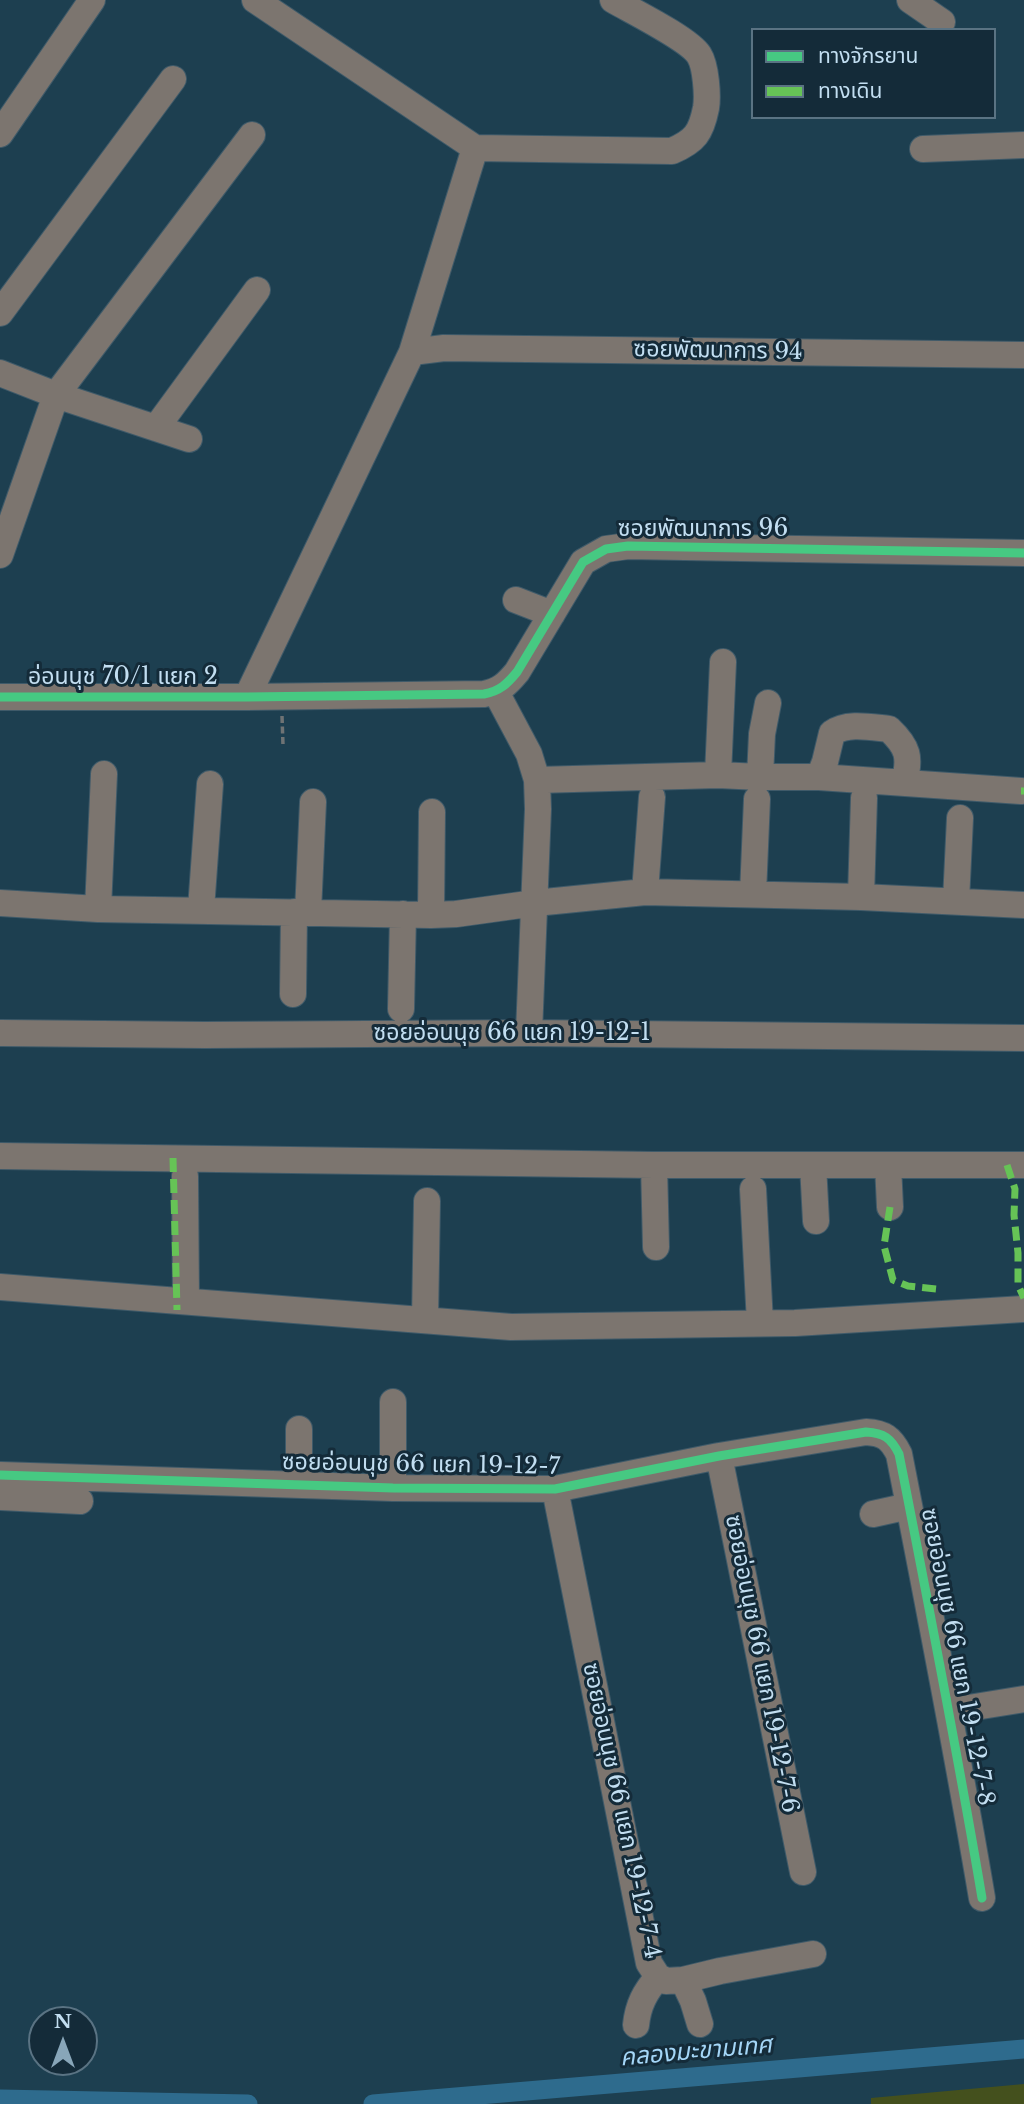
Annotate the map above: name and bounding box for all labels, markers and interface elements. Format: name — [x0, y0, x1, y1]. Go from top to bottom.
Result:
legend — [751, 28, 996, 119]
text: ทางจักรยาน — [818, 43, 919, 69]
text: ทางเดิน — [818, 78, 882, 104]
street label: ซอยพัฒนาการ 94 — [633, 336, 803, 366]
street label: ซอยพัฒนาการ 96 — [618, 516, 788, 544]
street label: อ่อนนุช 70/1 แยก 2 — [28, 664, 218, 692]
street label: ซอยอ่อนนุช 66 แยก 19-12-1 — [373, 1020, 651, 1048]
street label: ซอยอ่อนนุช 66 แยก 19-12-7 — [282, 1449, 560, 1481]
street label: ซอยอ่อนนุช 66 แยก 19-12-7-8 — [915, 1506, 999, 1808]
street label: ซอยอ่อนนุช 66 แยก 19-12-7-6 — [719, 1513, 803, 1815]
street label: ซอยอ่อนนุช 66 แยก 19-12-7-4 — [576, 1660, 666, 1962]
north arrow — [28, 2006, 98, 2076]
text: N — [54, 2010, 72, 2033]
water label: คลองมะขามเทศ — [619, 2031, 773, 2073]

